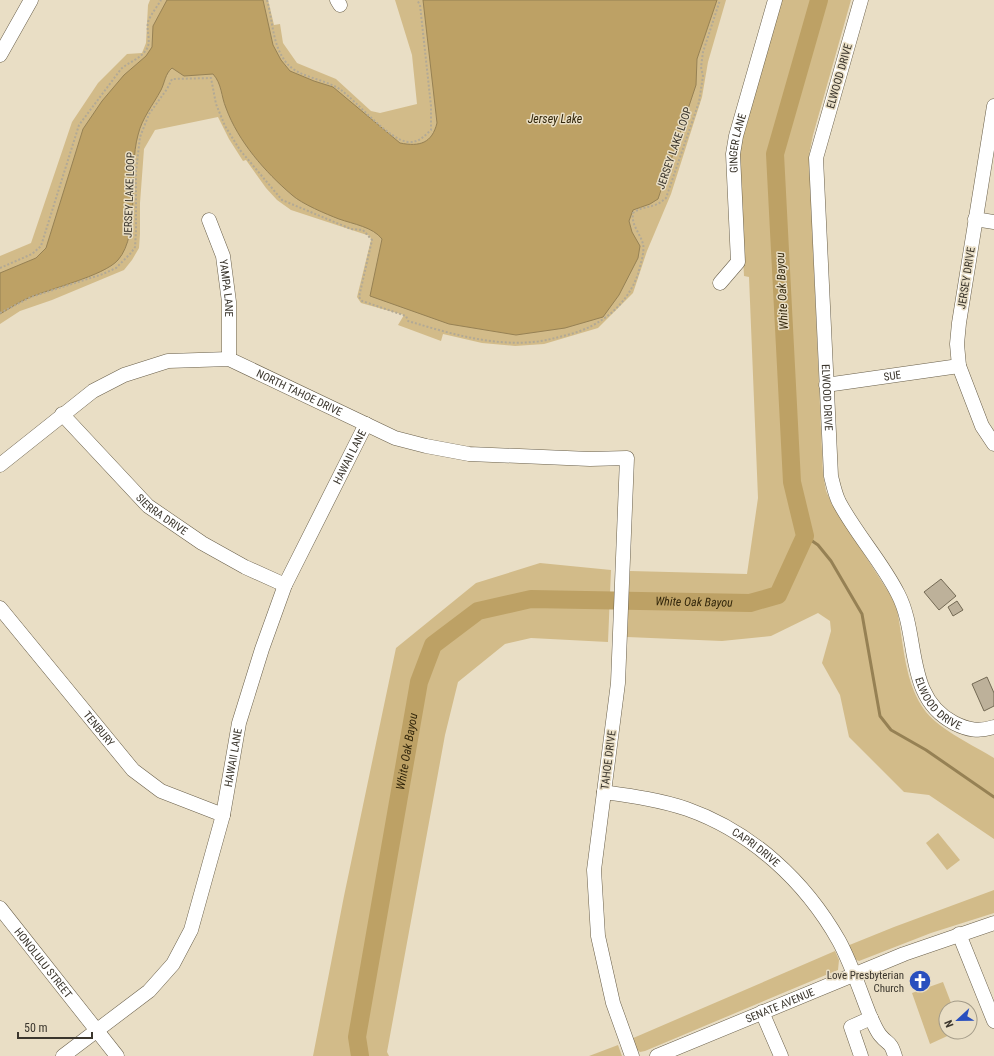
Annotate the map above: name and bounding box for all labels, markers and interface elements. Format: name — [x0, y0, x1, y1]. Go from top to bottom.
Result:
street label: ELWOOD DRIVE — [824, 42, 855, 110]
street label: JERSEY LAKE LOOP — [654, 105, 695, 191]
water label: Jersey Lake — [528, 112, 583, 126]
street label: GINGER LANE — [727, 112, 749, 173]
street label: JERSEY LAKE LOOP — [122, 152, 137, 238]
street label: JERSEY DRIVE — [955, 246, 978, 310]
water label: White Oak Bayou — [773, 252, 791, 330]
street label: YAMPA LANE — [216, 258, 235, 318]
street label: ELWOOD DRIVE — [819, 364, 835, 432]
street label: NORTH TAHOE DRIVE — [254, 367, 345, 419]
street label: SUE — [883, 368, 902, 384]
street label: HAWAII LANE — [331, 427, 369, 487]
street label: SIERRA DRIVE — [133, 491, 190, 538]
water label: White Oak Bayou — [655, 594, 733, 610]
street label: ELWOOD DRIVE — [912, 676, 964, 733]
street label: TENBURY — [80, 709, 117, 749]
water label: White Oak Bayou — [393, 712, 420, 791]
street label: HAWAII LANE — [222, 727, 245, 788]
street label: TAHOE DRIVE — [598, 729, 619, 790]
street label: CAPRI DRIVE — [729, 826, 783, 870]
street label: HONOLULU STREET — [11, 926, 75, 1001]
church icon: Love Presbyterian Church — [907, 968, 933, 994]
place label: Love Presbyterian Church — [827, 969, 904, 995]
street label: SENATE AVENUE — [744, 985, 817, 1026]
north arrow — [938, 1000, 978, 1040]
scale bar — [18, 1014, 92, 1040]
text: N — [942, 1018, 956, 1029]
text: 50 m — [24, 1021, 48, 1035]

